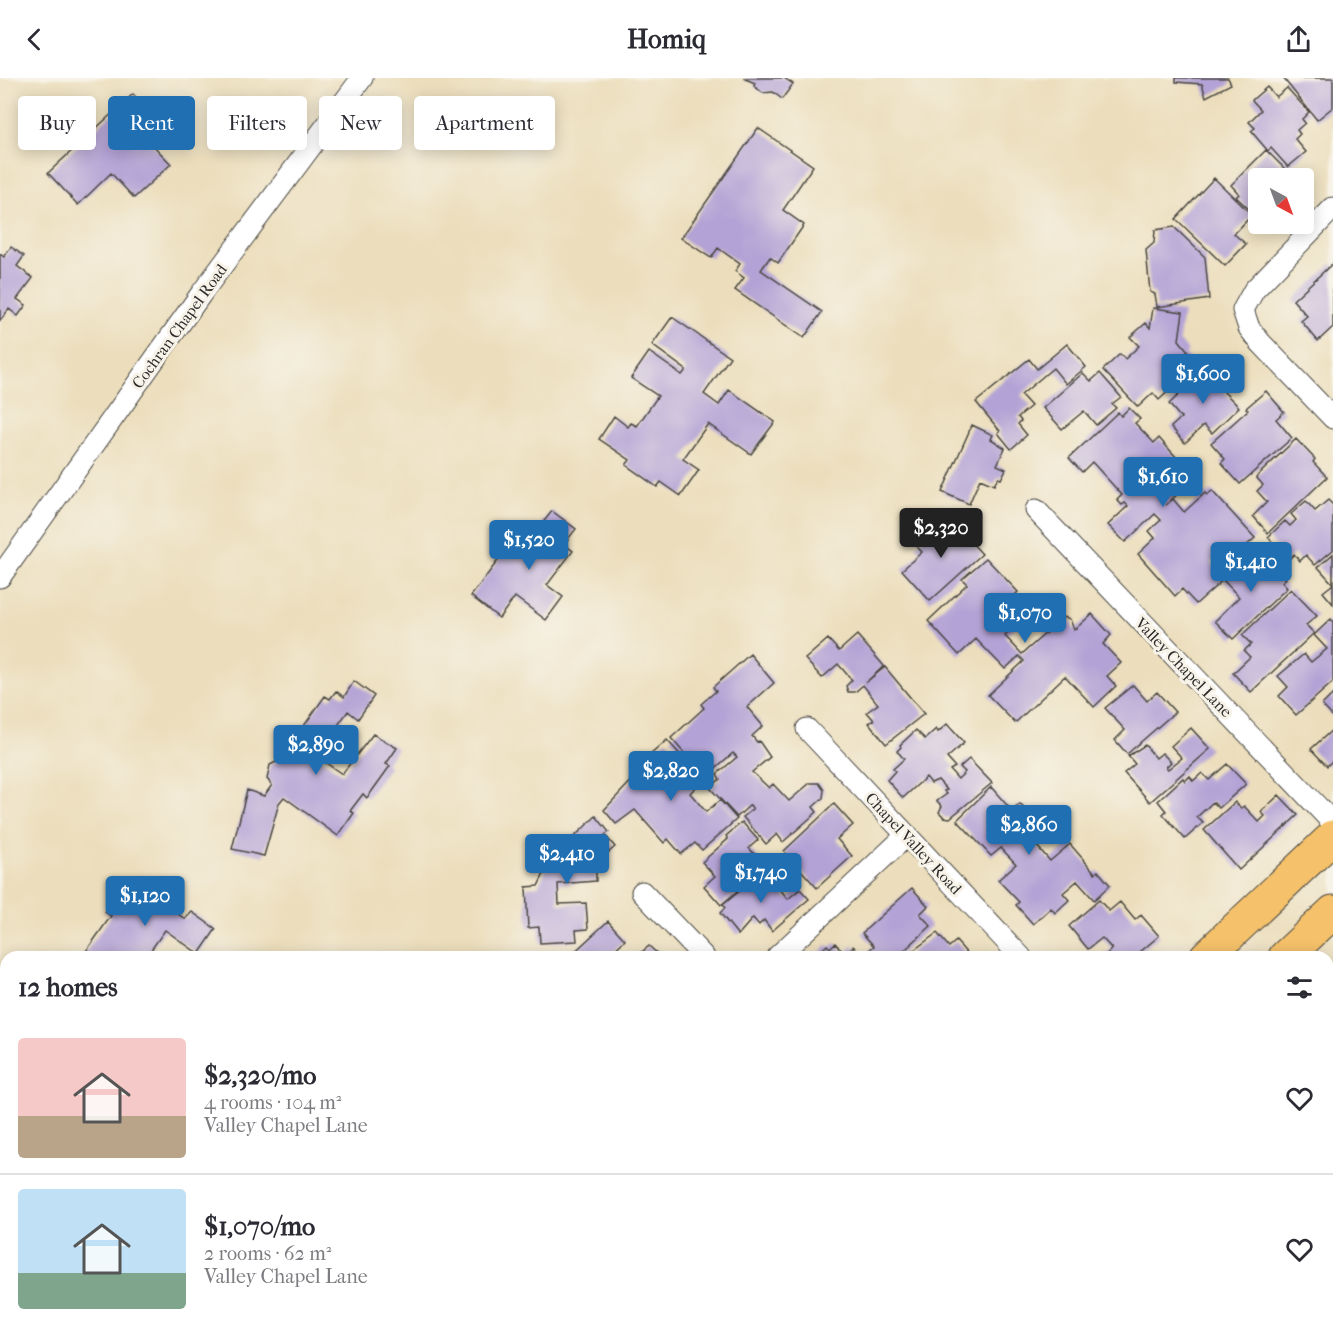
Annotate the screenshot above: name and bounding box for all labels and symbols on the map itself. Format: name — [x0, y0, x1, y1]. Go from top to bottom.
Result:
north arrow — [1248, 168, 1314, 234]
street label: Cochran Chapel Road — [128, 260, 231, 392]
pin: $1,600 — [1154, 354, 1252, 405]
pin: $1,610 — [1114, 457, 1212, 508]
pin: $2,320 — [892, 508, 990, 559]
pin: $1,520 — [480, 520, 578, 571]
pin: $1,410 — [1202, 542, 1300, 593]
pin: $1,070 — [976, 593, 1074, 644]
street label: Valley Chapel Lane — [1131, 613, 1236, 721]
pin: $2,890 — [267, 725, 365, 776]
pin: $2,820 — [622, 751, 720, 802]
street label: Chapel Valley Road — [862, 788, 966, 898]
pin: $2,860 — [980, 805, 1078, 856]
pin: $2,410 — [518, 834, 616, 885]
pin: $1,740 — [712, 853, 810, 904]
pin: $1,120 — [96, 876, 194, 927]

